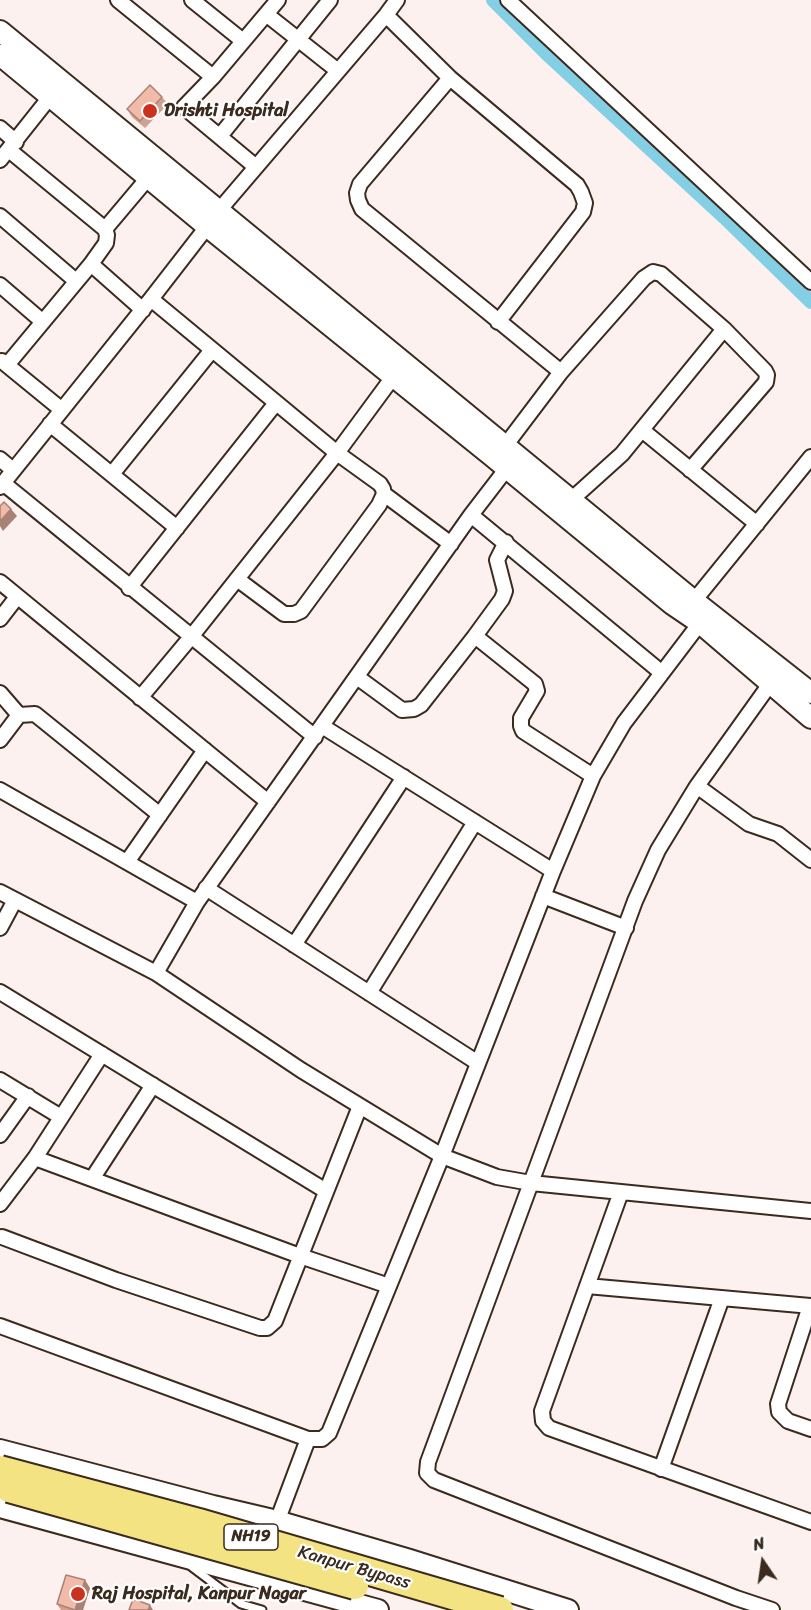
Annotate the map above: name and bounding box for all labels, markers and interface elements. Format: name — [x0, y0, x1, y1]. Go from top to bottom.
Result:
place label: Drishti Hospital — [164, 100, 288, 122]
marker: Drishti Hospital — [141, 102, 159, 120]
road number: NH19 — [224, 1524, 278, 1550]
text: N — [750, 1529, 768, 1559]
north arrow — [733, 1532, 793, 1592]
street label: Kanpur Bypass — [295, 1542, 413, 1594]
place label: Raj Hospital, Kanpur Nagar — [92, 1583, 306, 1605]
marker: Raj Hospital, Kanpur Nagar — [69, 1585, 87, 1603]

